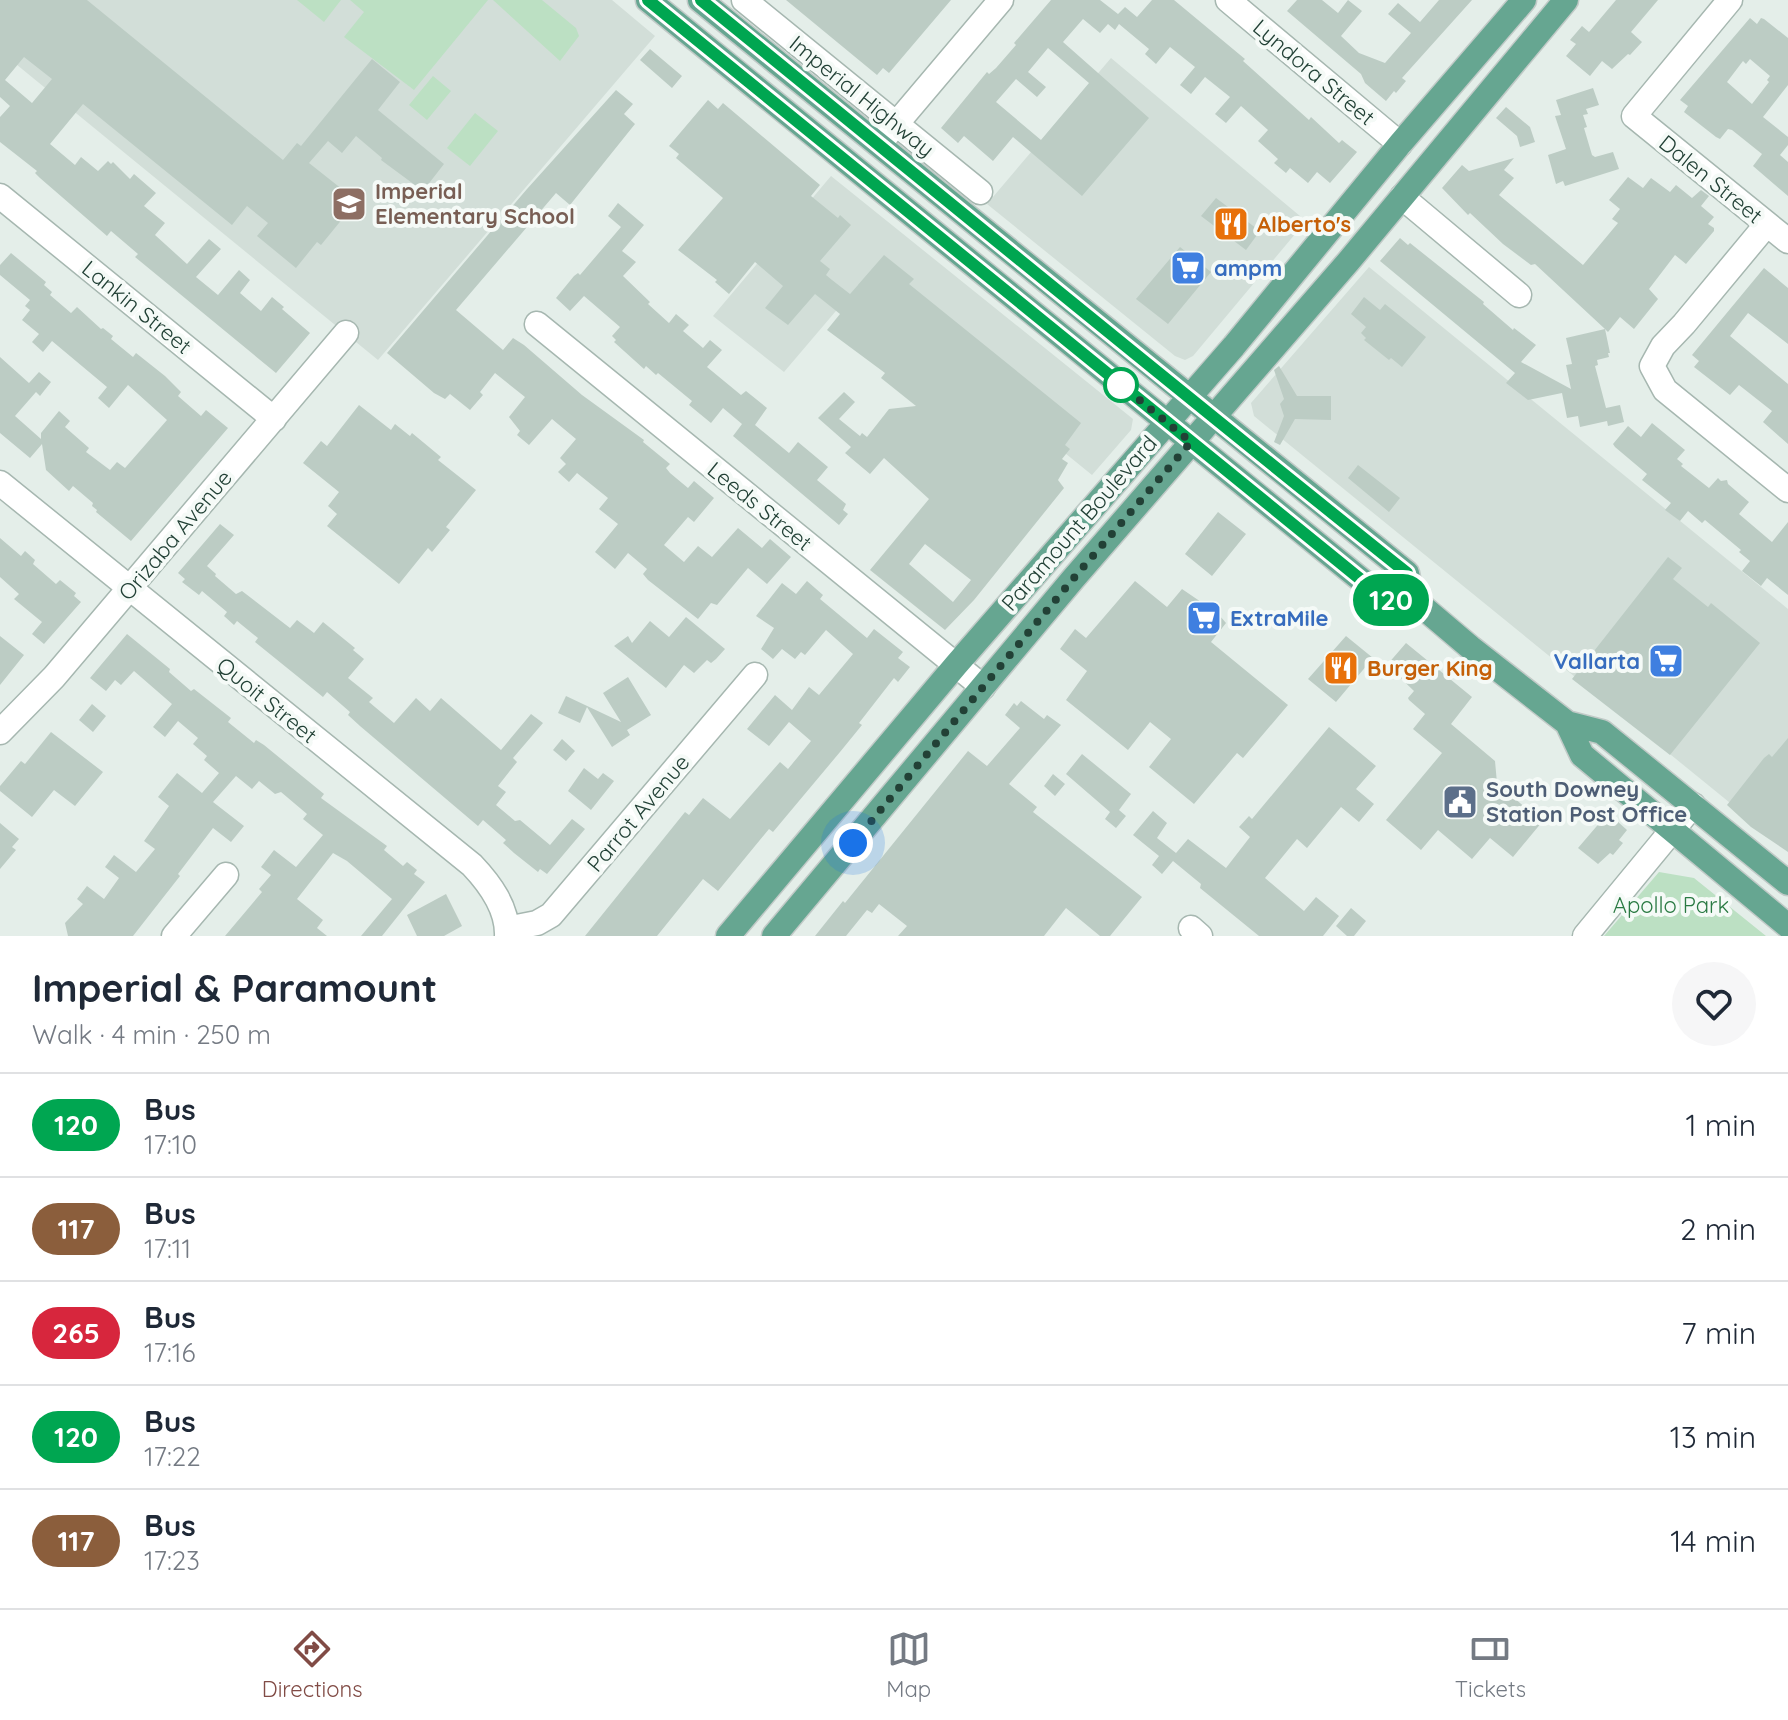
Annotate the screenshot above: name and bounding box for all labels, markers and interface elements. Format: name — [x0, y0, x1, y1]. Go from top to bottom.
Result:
street label: Lyndora Street — [1247, 13, 1381, 131]
street label: Imperial Highway — [784, 29, 940, 163]
street label: Dalen Street — [1654, 129, 1768, 229]
place label: Imperial Elementary School — [375, 177, 575, 230]
school or university icon: Imperial Elementary School — [330, 185, 368, 223]
restaurant icon: Alberto's — [1212, 205, 1250, 243]
place label: Alberto's — [1257, 210, 1351, 238]
supermarket icon: ampm — [1169, 249, 1207, 287]
street label: Lankin Street — [76, 254, 198, 360]
place label: ampm — [1214, 254, 1282, 282]
unlabelled marker — [1104, 368, 1138, 402]
street label: Paramount Boulevard — [995, 429, 1163, 617]
street label: Leeds Street — [702, 455, 818, 557]
street label: Orizaba Avenue — [112, 464, 238, 606]
line badge: 120 — [1345, 574, 1437, 626]
text: 120 — [1369, 582, 1413, 617]
supermarket icon: ExtraMile — [1185, 599, 1223, 637]
place label: ExtraMile — [1230, 604, 1328, 632]
supermarket icon: Vallarta — [1647, 642, 1685, 680]
place label: Vallarta — [1553, 647, 1640, 675]
restaurant icon: Burger King — [1322, 649, 1360, 687]
street label: Quoit Street — [211, 651, 323, 749]
place label: Burger King — [1367, 654, 1493, 682]
street label: Parrot Avenue — [581, 749, 695, 877]
place label: South Downey Station Post Office — [1486, 775, 1687, 828]
public building icon: South Downey Station Post Office — [1441, 783, 1479, 821]
your location — [833, 823, 873, 863]
park label: Apollo Park — [1613, 891, 1729, 919]
button: heart — [1672, 962, 1756, 1046]
text: Imperial & Paramount — [32, 964, 437, 1012]
text: Walk · 4 min · 250 m — [32, 1018, 271, 1051]
text: Bus — [144, 1090, 196, 1128]
text: 1 min — [1686, 1106, 1756, 1144]
text: 120 — [54, 1107, 98, 1142]
text: 17:10 — [144, 1128, 197, 1161]
text: Bus — [144, 1194, 196, 1232]
text: 2 min — [1680, 1210, 1756, 1248]
text: 117 — [57, 1211, 95, 1246]
text: 17:11 — [144, 1232, 191, 1265]
text: Bus — [144, 1298, 196, 1336]
text: 7 min — [1681, 1314, 1756, 1352]
text: 265 — [52, 1315, 100, 1350]
text: 17:16 — [144, 1336, 195, 1369]
text: Bus — [144, 1402, 196, 1440]
text: 13 min — [1670, 1418, 1756, 1456]
text: 120 — [54, 1419, 98, 1454]
text: 17:22 — [144, 1440, 201, 1473]
text: Bus — [144, 1506, 196, 1544]
text: 14 min — [1670, 1522, 1756, 1560]
text: 117 — [57, 1523, 95, 1558]
text: 17:23 — [144, 1544, 200, 1577]
tab: Directions — [262, 1627, 363, 1703]
tab: Map — [886, 1627, 931, 1703]
tab: Tickets — [1455, 1627, 1526, 1703]

